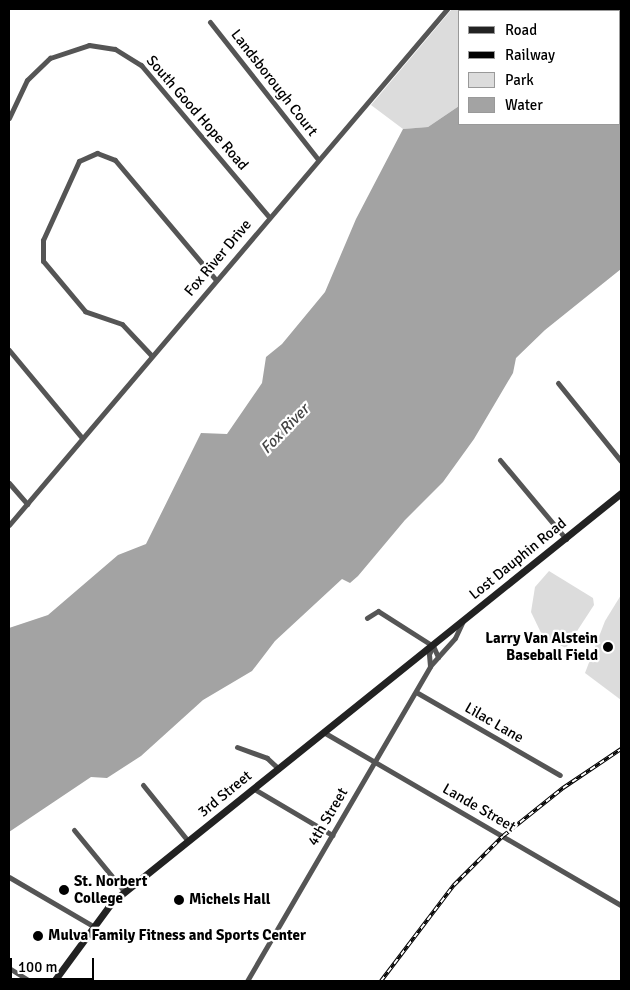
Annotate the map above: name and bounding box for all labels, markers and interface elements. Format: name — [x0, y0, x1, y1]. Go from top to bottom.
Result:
legend — [458, 10, 620, 125]
text: Road — [505, 21, 537, 39]
street label: Landsborough Court — [227, 26, 321, 140]
text: Railway — [505, 46, 555, 64]
street label: South Good Hope Road — [142, 52, 252, 174]
text: Park — [505, 71, 534, 89]
text: Water — [505, 96, 543, 114]
street label: Fox River Drive — [181, 216, 255, 300]
water label: Fox River — [257, 400, 313, 458]
street label: Lost Dauphin Road — [466, 514, 570, 604]
place label: Larry Van Alstein Baseball Field — [485, 629, 598, 664]
marker: Larry Van Alstein Baseball Field — [602, 641, 614, 653]
street label: Lilac Lane — [461, 699, 527, 747]
street label: 3rd Street — [195, 767, 255, 821]
street label: Lande Street — [439, 780, 519, 836]
street label: 4th Street — [304, 785, 352, 849]
place label: St. Norbert College — [74, 872, 147, 907]
marker: St. Norbert College — [58, 884, 70, 896]
place label: Michels Hall — [189, 891, 271, 909]
marker: Michels Hall — [173, 894, 185, 906]
place label: Mulva Family Fitness and Sports Center — [48, 927, 306, 945]
marker: Mulva Family Fitness and Sports Center — [32, 930, 44, 942]
scale bar — [12, 948, 96, 980]
text: 100 m — [18, 958, 58, 976]

